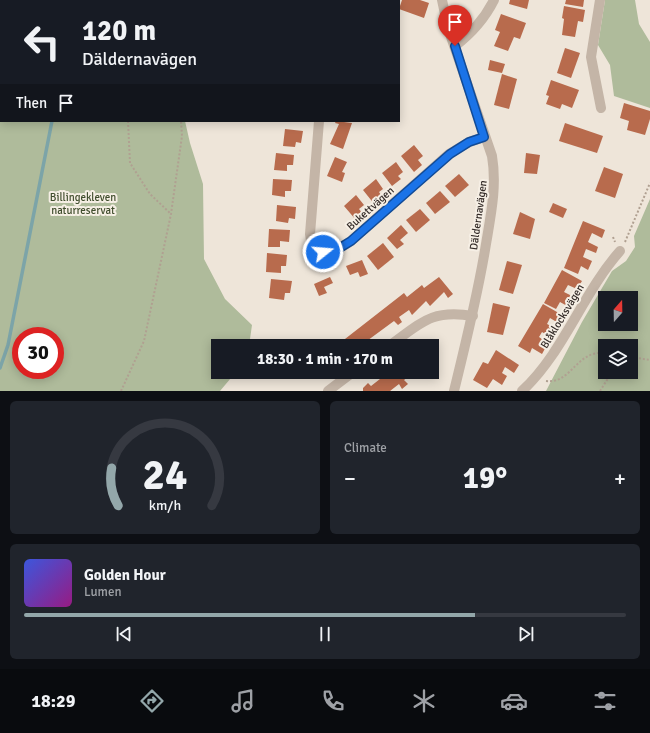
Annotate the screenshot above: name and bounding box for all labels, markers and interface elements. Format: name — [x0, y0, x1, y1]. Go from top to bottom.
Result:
pin — [438, 5, 472, 46]
icon: arrive — [444, 11, 466, 33]
text: 120 m — [82, 14, 156, 48]
icon: left — [16, 16, 68, 68]
text: Däldernavägen — [82, 48, 197, 70]
icon: arrive — [55, 92, 77, 114]
text: Then — [16, 94, 47, 112]
street label: Däldernavägen — [467, 179, 490, 251]
street label: Bukettvägen — [344, 184, 397, 233]
park label: Billingekleven naturreservat — [50, 191, 116, 217]
position arrow — [302, 231, 344, 273]
street label: Blåklocksvägen — [538, 282, 587, 351]
north arrow — [598, 291, 638, 331]
map controls — [598, 291, 638, 379]
speed limit sign: 30 — [12, 327, 64, 379]
button: layers — [598, 339, 638, 379]
text: 18:30 · 1 min · 170 m — [257, 350, 393, 368]
text: Climate — [344, 440, 387, 456]
text: 24 — [143, 449, 187, 500]
text: 19° — [463, 460, 507, 497]
text: − — [344, 465, 356, 492]
text: + — [614, 465, 626, 492]
text: km/h — [149, 496, 181, 513]
text: Golden Hour — [84, 566, 166, 584]
text: Lumen — [84, 584, 122, 600]
icon: previous — [113, 623, 135, 645]
icon: pause — [314, 623, 336, 645]
icon: next — [515, 623, 537, 645]
icon: directions — [138, 687, 166, 715]
icon: music — [229, 687, 257, 715]
icon: phone — [319, 687, 347, 715]
icon: climate — [410, 687, 438, 715]
icon: car — [500, 687, 528, 715]
icon: filters — [591, 687, 619, 715]
text: 18:29 — [31, 690, 75, 712]

